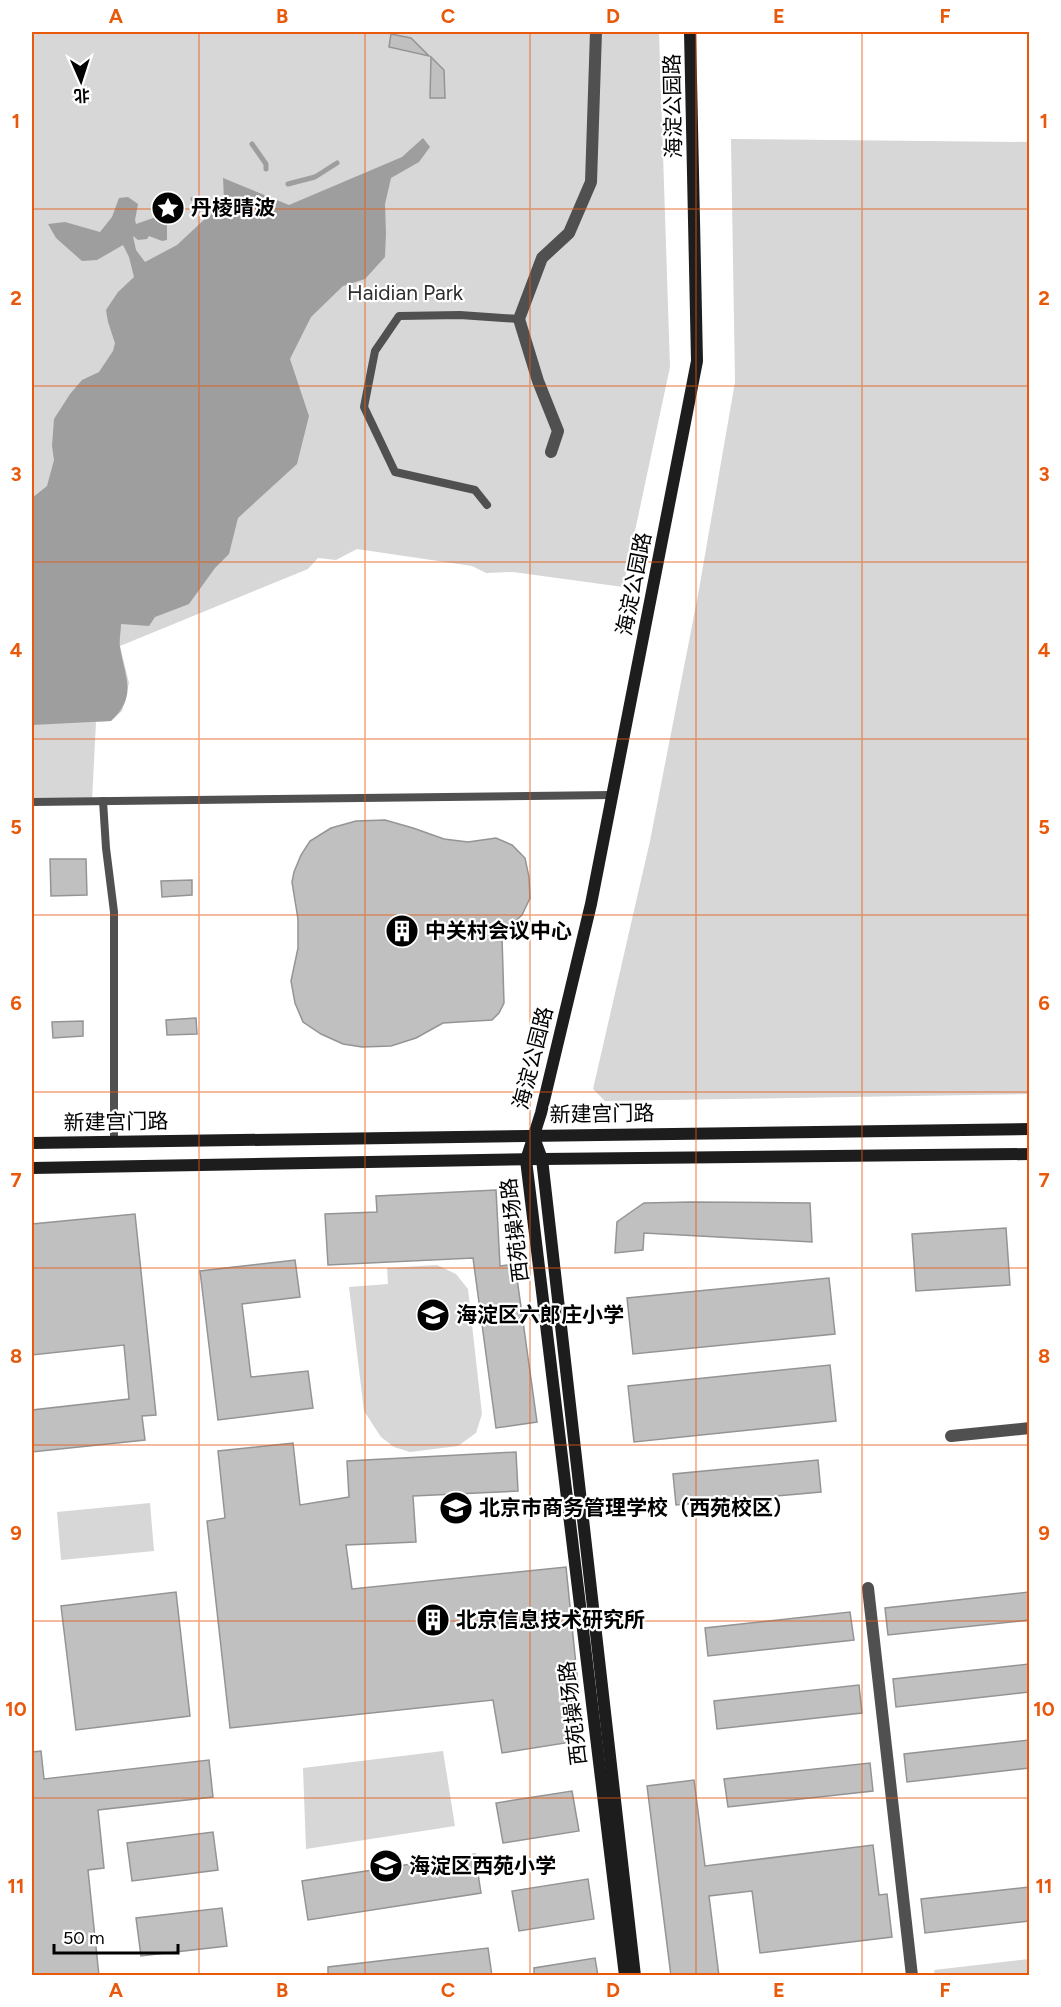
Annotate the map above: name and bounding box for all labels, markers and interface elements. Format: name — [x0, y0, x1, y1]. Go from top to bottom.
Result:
text: A — [109, 4, 124, 28]
text: B — [276, 4, 288, 28]
text: C — [441, 4, 455, 28]
text: D — [606, 4, 620, 28]
text: E — [773, 4, 785, 28]
text: F — [939, 4, 951, 28]
north arrow — [51, 51, 111, 111]
street label: 海淀公园路 — [659, 53, 686, 159]
text: 北 — [73, 86, 90, 105]
text: 1 — [12, 109, 20, 133]
text: 1 — [1040, 109, 1048, 133]
place icon: 丹棱晴波 — [150, 190, 186, 226]
place label: 丹棱晴波 — [191, 195, 275, 220]
park label: Haidian Park — [347, 280, 464, 305]
text: 2 — [10, 286, 22, 310]
text: 2 — [1038, 286, 1050, 310]
text: 3 — [10, 462, 22, 486]
text: 3 — [1038, 462, 1050, 486]
street label: 海淀公园路 — [611, 530, 656, 638]
text: 4 — [10, 638, 23, 662]
text: 4 — [1038, 638, 1051, 662]
text: 5 — [10, 815, 22, 839]
text: 5 — [1038, 815, 1050, 839]
building icon: 中关村会议中心 — [384, 913, 420, 949]
place label: 中关村会议中心 — [425, 918, 572, 943]
text: 6 — [10, 991, 22, 1015]
text: 6 — [1038, 991, 1050, 1015]
street label: 海淀公园路 — [508, 1004, 557, 1112]
street label: 新建宫门路 — [549, 1100, 655, 1127]
street label: 新建宫门路 — [63, 1108, 169, 1135]
text: 7 — [10, 1168, 22, 1192]
text: 7 — [1038, 1168, 1050, 1192]
street label: 西苑操场路 — [496, 1176, 533, 1284]
school or university icon: 海淀区六郎庄小学 — [415, 1297, 451, 1333]
place label: 海淀区六郎庄小学 — [456, 1302, 624, 1327]
text: 8 — [10, 1344, 22, 1368]
text: 8 — [1038, 1344, 1050, 1368]
school or university icon: 北京市商务管理学校（西苑校区） — [438, 1490, 474, 1526]
place label: 北京市商务管理学校（西苑校区） — [479, 1495, 794, 1520]
text: 9 — [10, 1521, 22, 1545]
text: 9 — [1038, 1521, 1050, 1545]
building icon: 北京信息技术研究所 — [415, 1602, 451, 1638]
place label: 北京信息技术研究所 — [456, 1607, 645, 1632]
street label: 西苑操场路 — [554, 1659, 591, 1767]
text: 10 — [5, 1697, 27, 1721]
text: 10 — [1033, 1697, 1055, 1721]
school or university icon: 海淀区西苑小学 — [368, 1848, 404, 1884]
place label: 海淀区西苑小学 — [409, 1853, 556, 1878]
text: 11 — [8, 1874, 24, 1898]
text: 11 — [1036, 1874, 1052, 1898]
scale bar — [54, 1917, 178, 1955]
text: 50 m — [63, 1927, 105, 1949]
text: A — [109, 1978, 124, 2002]
text: B — [276, 1978, 288, 2002]
text: C — [441, 1978, 455, 2002]
text: D — [606, 1978, 620, 2002]
text: E — [773, 1978, 785, 2002]
text: F — [939, 1978, 951, 2002]

